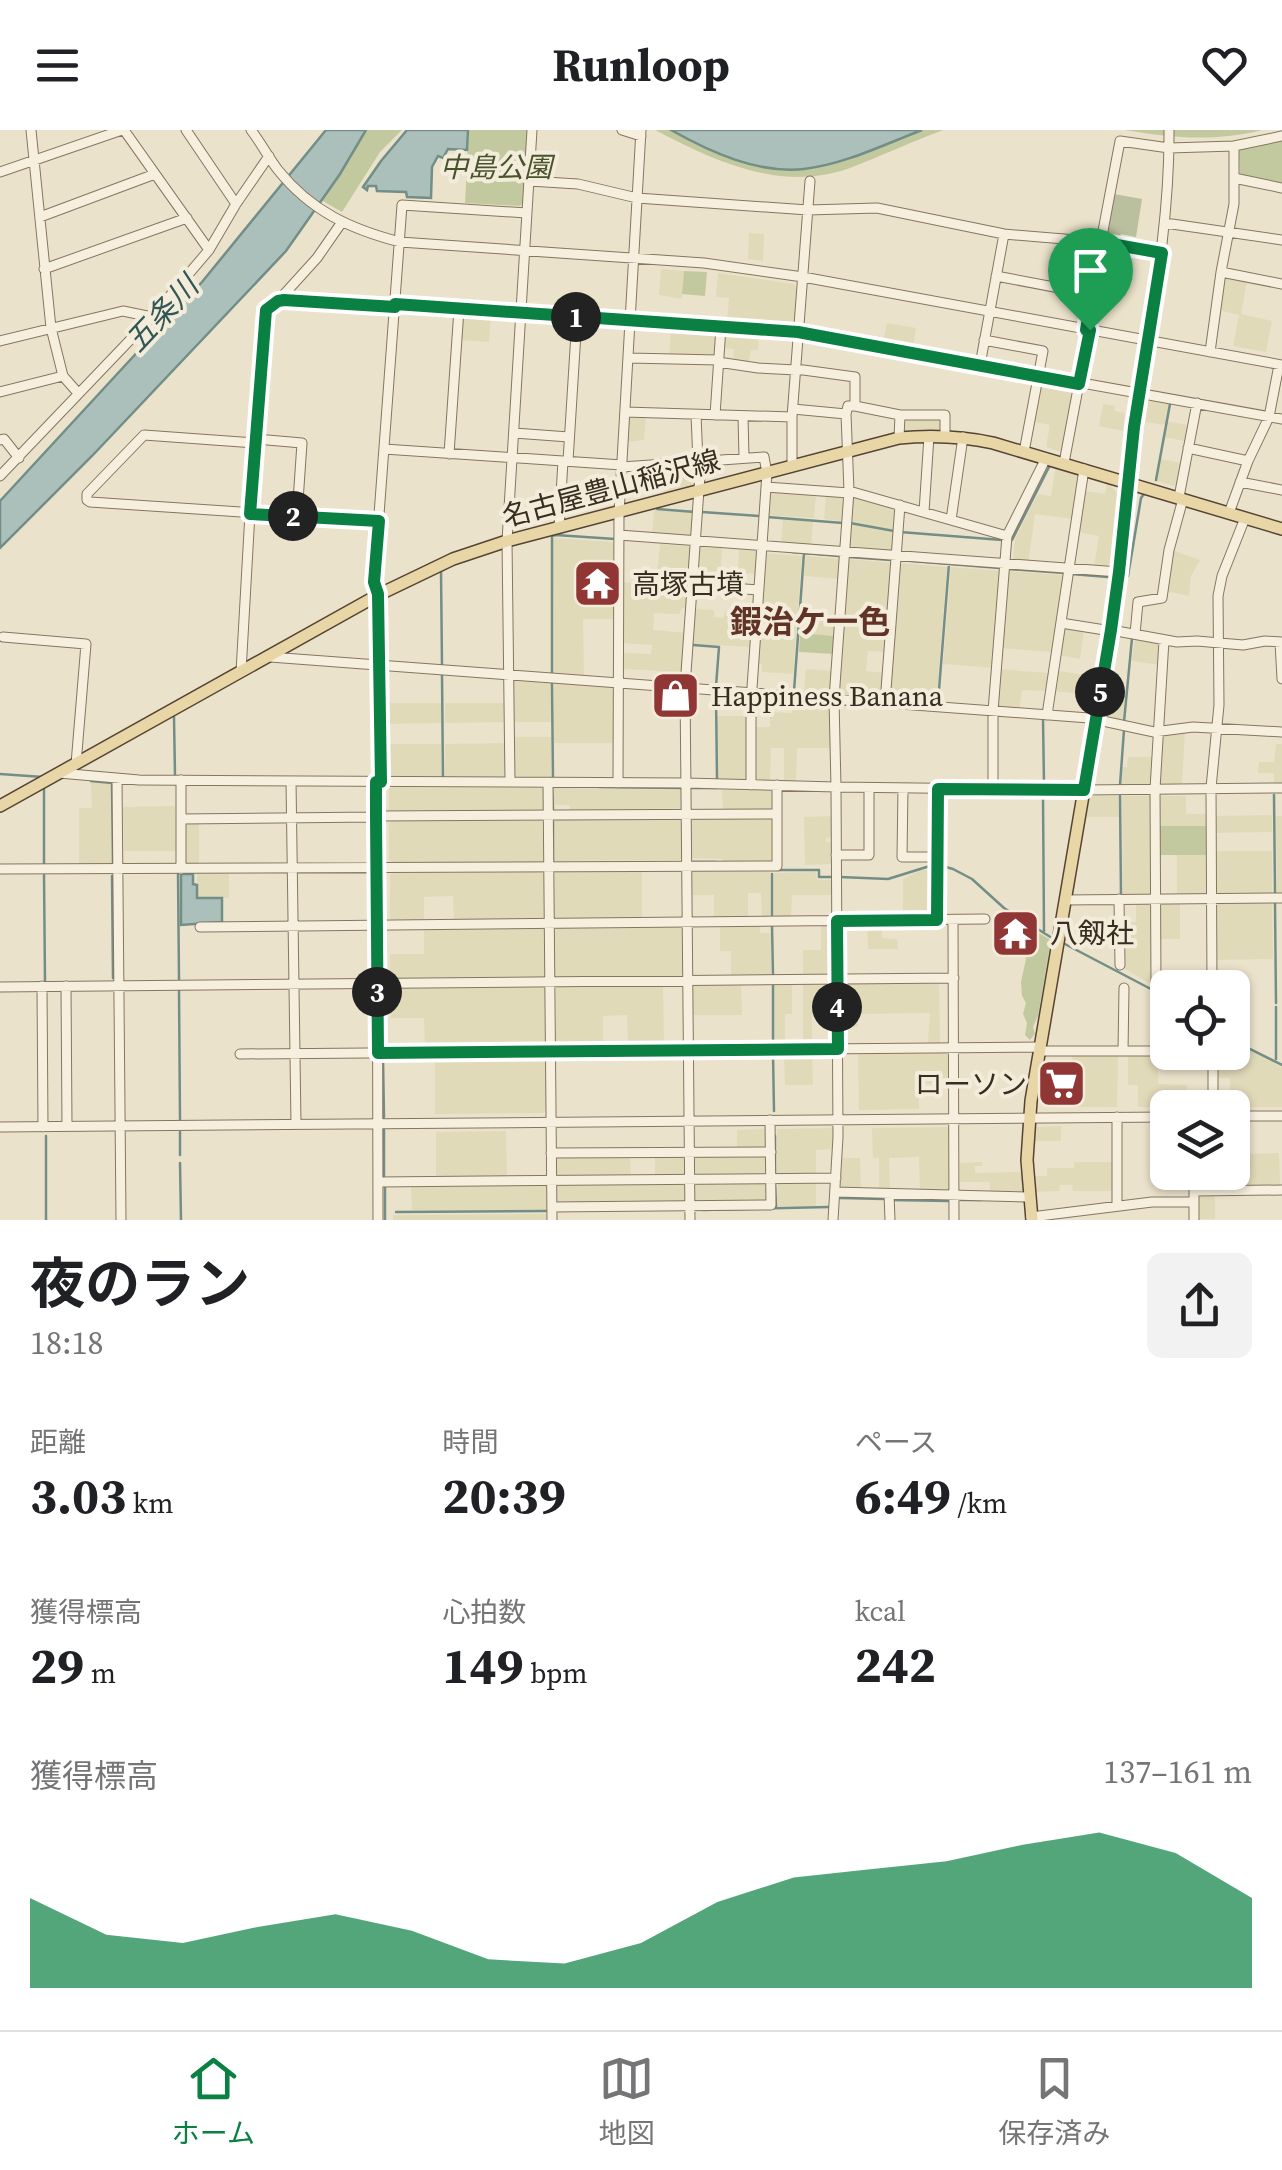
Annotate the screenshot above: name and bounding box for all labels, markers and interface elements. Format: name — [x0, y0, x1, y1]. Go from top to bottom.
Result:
text: Runloop — [552, 34, 730, 96]
icon: menu — [30, 38, 85, 93]
icon: heart — [1197, 38, 1252, 93]
park label: 中島公園 — [440, 148, 556, 186]
pin — [1048, 228, 1133, 331]
icon: arrive — [1063, 243, 1118, 298]
water label: 五条川 — [116, 265, 209, 361]
pin: 1 — [551, 292, 601, 342]
text: 1 — [568, 298, 584, 336]
street label: 名古屋豊山稲沢線 — [498, 441, 724, 535]
pin: 2 — [268, 491, 318, 541]
text: 2 — [285, 497, 301, 535]
temple icon: 高塚古墳 — [571, 558, 623, 610]
place label: 高塚古墳 — [632, 565, 744, 603]
district label: 鍜治ケ一色 — [730, 600, 890, 644]
pin: 5 — [1075, 667, 1125, 717]
shop icon: Happiness Banana — [650, 670, 702, 722]
text: 5 — [1092, 673, 1108, 711]
place label: Happiness Banana — [711, 677, 944, 715]
temple icon: 八剱社 — [989, 907, 1041, 959]
place label: 八剱社 — [1050, 914, 1134, 952]
pin: 3 — [352, 967, 402, 1017]
map controls — [1150, 970, 1250, 1190]
button: locate — [1150, 970, 1250, 1070]
text: 3 — [369, 973, 385, 1011]
pin: 4 — [812, 982, 862, 1032]
text: 4 — [829, 988, 845, 1026]
supermarket icon: ローソン — [1036, 1058, 1088, 1110]
place label: ローソン — [915, 1065, 1027, 1103]
button: layers — [1150, 1090, 1250, 1190]
text: 夜のラン — [30, 1246, 250, 1321]
button: share — [1147, 1253, 1252, 1358]
text: 18:18 — [30, 1321, 104, 1365]
text: 距離 — [30, 1423, 86, 1461]
text: 時間 — [442, 1423, 498, 1461]
text: ペース — [855, 1423, 937, 1461]
text: 3.03 — [30, 1461, 126, 1530]
text: 20:39 — [442, 1461, 566, 1530]
text: 6:49 — [855, 1461, 951, 1530]
text: km — [126, 1484, 173, 1522]
text: /km — [951, 1484, 1007, 1522]
text: kcal — [855, 1592, 906, 1630]
text: 獲得標高 — [30, 1593, 142, 1631]
text: 心拍数 — [442, 1593, 526, 1631]
text: 242 — [855, 1630, 936, 1699]
text: 29 — [30, 1631, 84, 1700]
text: 149 — [442, 1631, 524, 1700]
text: m — [84, 1654, 116, 1692]
text: bpm — [524, 1654, 588, 1692]
text: 137–161 m — [1103, 1750, 1252, 1794]
text: 獲得標高 — [30, 1754, 158, 1798]
tab: ホーム — [172, 2051, 255, 2152]
tab: 地図 — [599, 2051, 655, 2152]
tab: 保存済み — [998, 2051, 1110, 2152]

